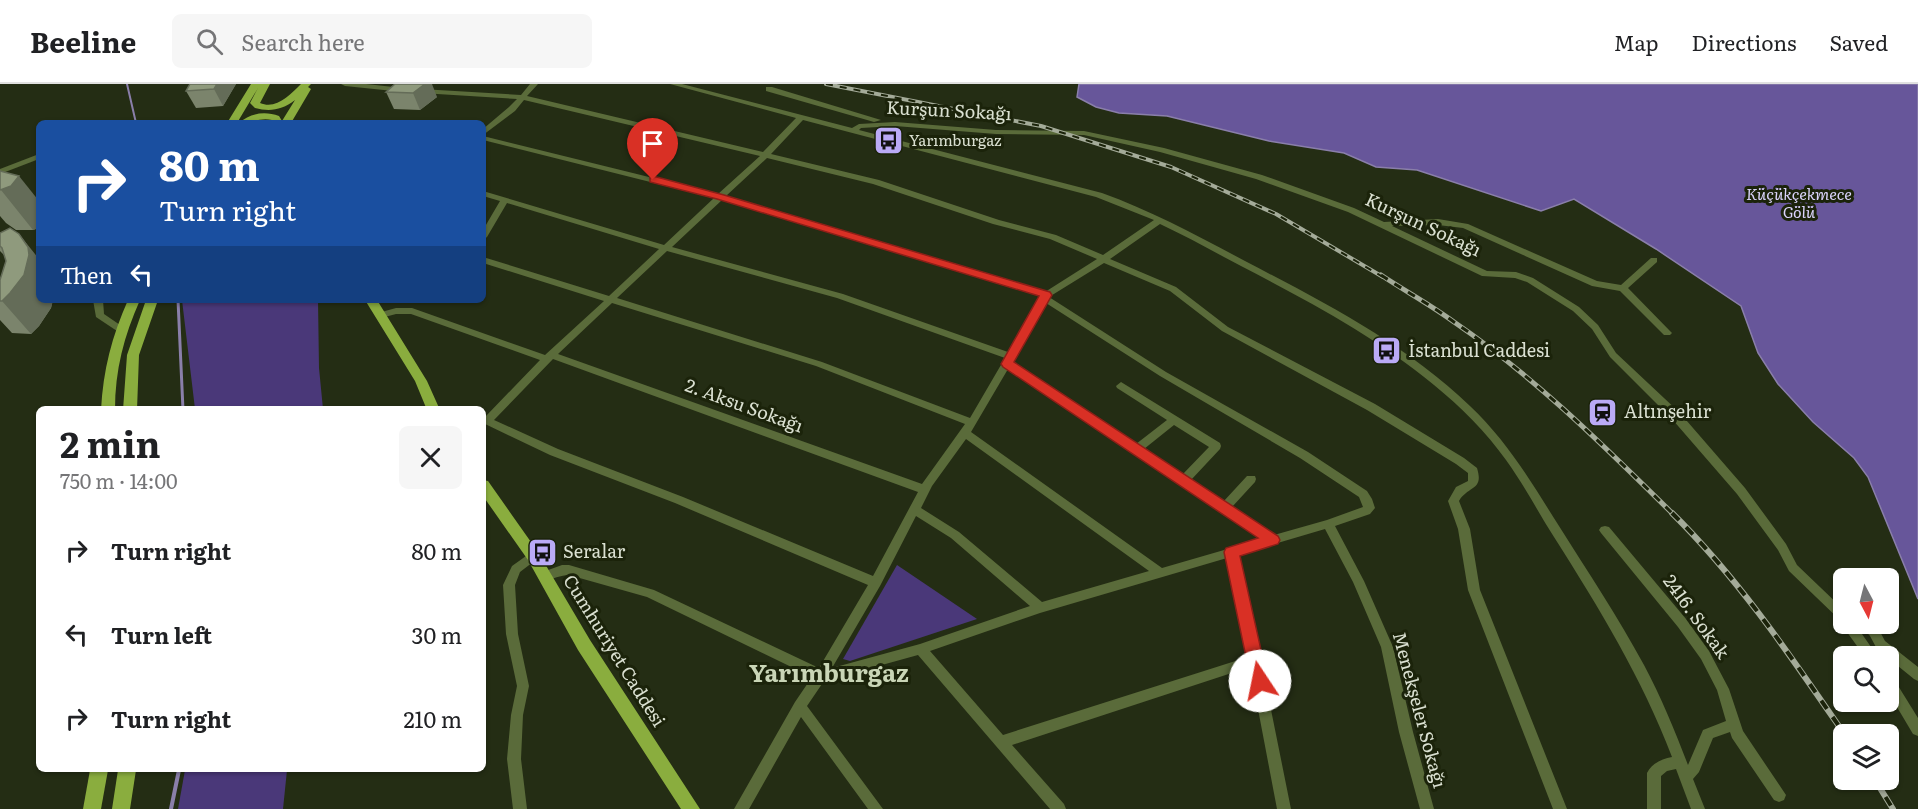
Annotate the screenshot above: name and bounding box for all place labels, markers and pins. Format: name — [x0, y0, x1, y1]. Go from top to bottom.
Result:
pin — [627, 118, 678, 180]
bus stop icon: Yarımburgaz — [872, 125, 904, 157]
place label: Yarımburgaz — [909, 128, 1002, 151]
bus stop icon: İstanbul Caddesi — [1371, 335, 1403, 367]
place label: İstanbul Caddesi — [1408, 336, 1550, 363]
station icon: Altınşehir — [1587, 396, 1619, 428]
place label: Altınşehir — [1624, 397, 1712, 424]
bus stop icon: Seralar — [526, 536, 558, 568]
place label: Seralar — [563, 537, 626, 564]

